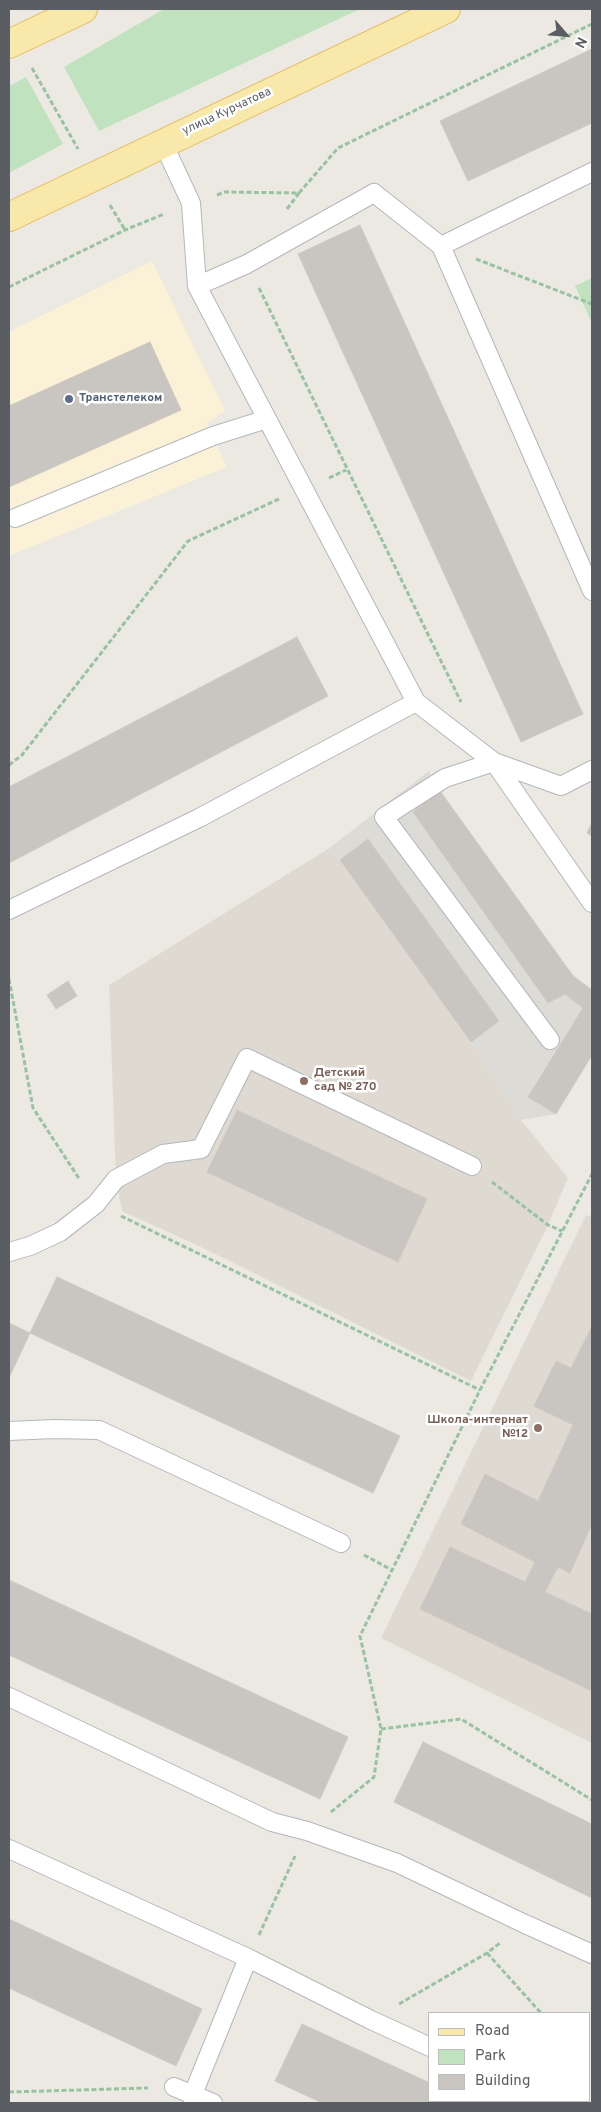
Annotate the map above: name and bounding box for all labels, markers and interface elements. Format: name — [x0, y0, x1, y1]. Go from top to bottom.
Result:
north arrow — [541, 10, 591, 60]
text: N — [570, 34, 590, 50]
street label: улица Курчатова — [180, 85, 274, 139]
place label: Транстелеком — [79, 392, 162, 406]
marker: Транстелеком — [63, 393, 75, 405]
place label: Детский сад № 270 — [314, 1067, 377, 1095]
marker: Детский сад № 270 — [298, 1075, 310, 1087]
place label: Школа-интернат №12 — [427, 1414, 528, 1442]
marker: Школа-интернат №12 — [532, 1422, 544, 1434]
legend — [428, 2012, 591, 2102]
text: Road — [475, 2022, 510, 2041]
text: Park — [475, 2047, 506, 2066]
text: Building — [475, 2072, 530, 2091]

